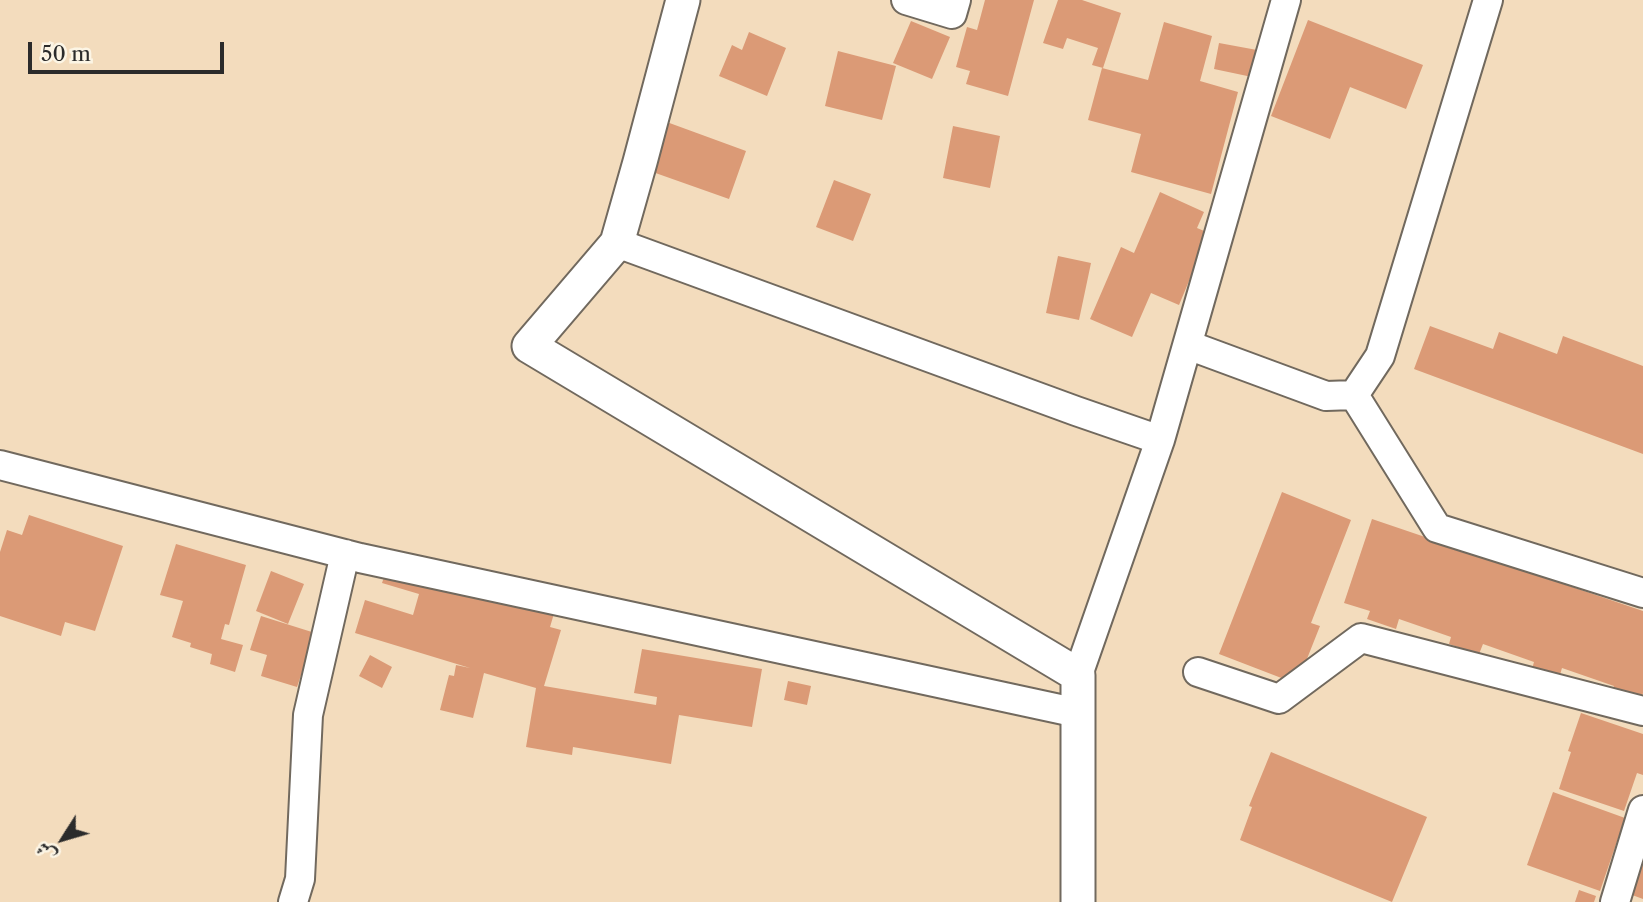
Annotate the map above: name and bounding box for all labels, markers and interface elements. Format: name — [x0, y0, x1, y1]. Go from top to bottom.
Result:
scale bar — [32, 28, 228, 72]
text: 50 m — [41, 41, 91, 66]
north arrow — [28, 804, 98, 874]
text: ش — [31, 837, 61, 866]

